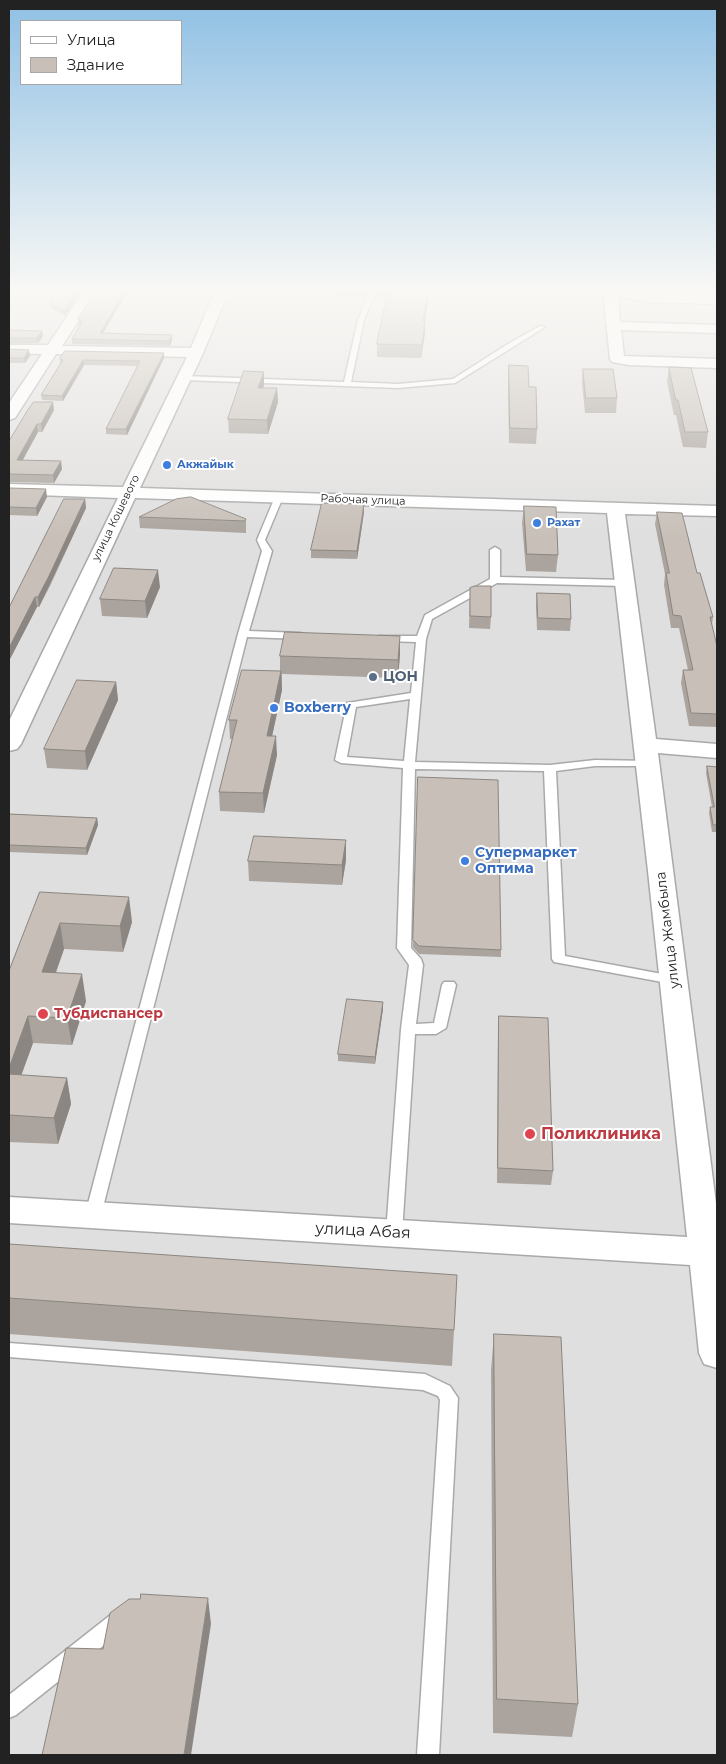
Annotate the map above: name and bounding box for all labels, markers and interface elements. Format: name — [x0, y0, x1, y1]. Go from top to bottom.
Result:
legend — [20, 20, 182, 85]
text: Улица — [67, 30, 115, 49]
text: Здание — [67, 55, 125, 74]
place label: Акжайык — [177, 458, 234, 472]
marker: Акжайык — [161, 459, 173, 471]
street label: улица Кошевого — [89, 473, 143, 563]
street label: Рабочая улица — [320, 492, 406, 508]
place label: Рахат — [547, 516, 580, 530]
marker: Рахат — [531, 517, 543, 529]
place label: ЦОН — [383, 669, 418, 685]
marker: ЦОН — [367, 671, 379, 683]
place label: Boxberry — [284, 700, 351, 716]
marker: Boxberry — [268, 702, 280, 714]
place label: Супермаркет Оптима — [475, 845, 577, 878]
marker: Супермаркет Оптима — [459, 855, 471, 867]
street label: улица Жамбыла — [652, 871, 684, 989]
place label: Тубдиспансер — [54, 1006, 163, 1022]
marker: Тубдиспансер — [36, 1007, 50, 1021]
place label: Поликлиника — [541, 1124, 661, 1144]
marker: Поликлиника — [523, 1127, 537, 1141]
street label: улица Абая — [315, 1219, 411, 1243]

